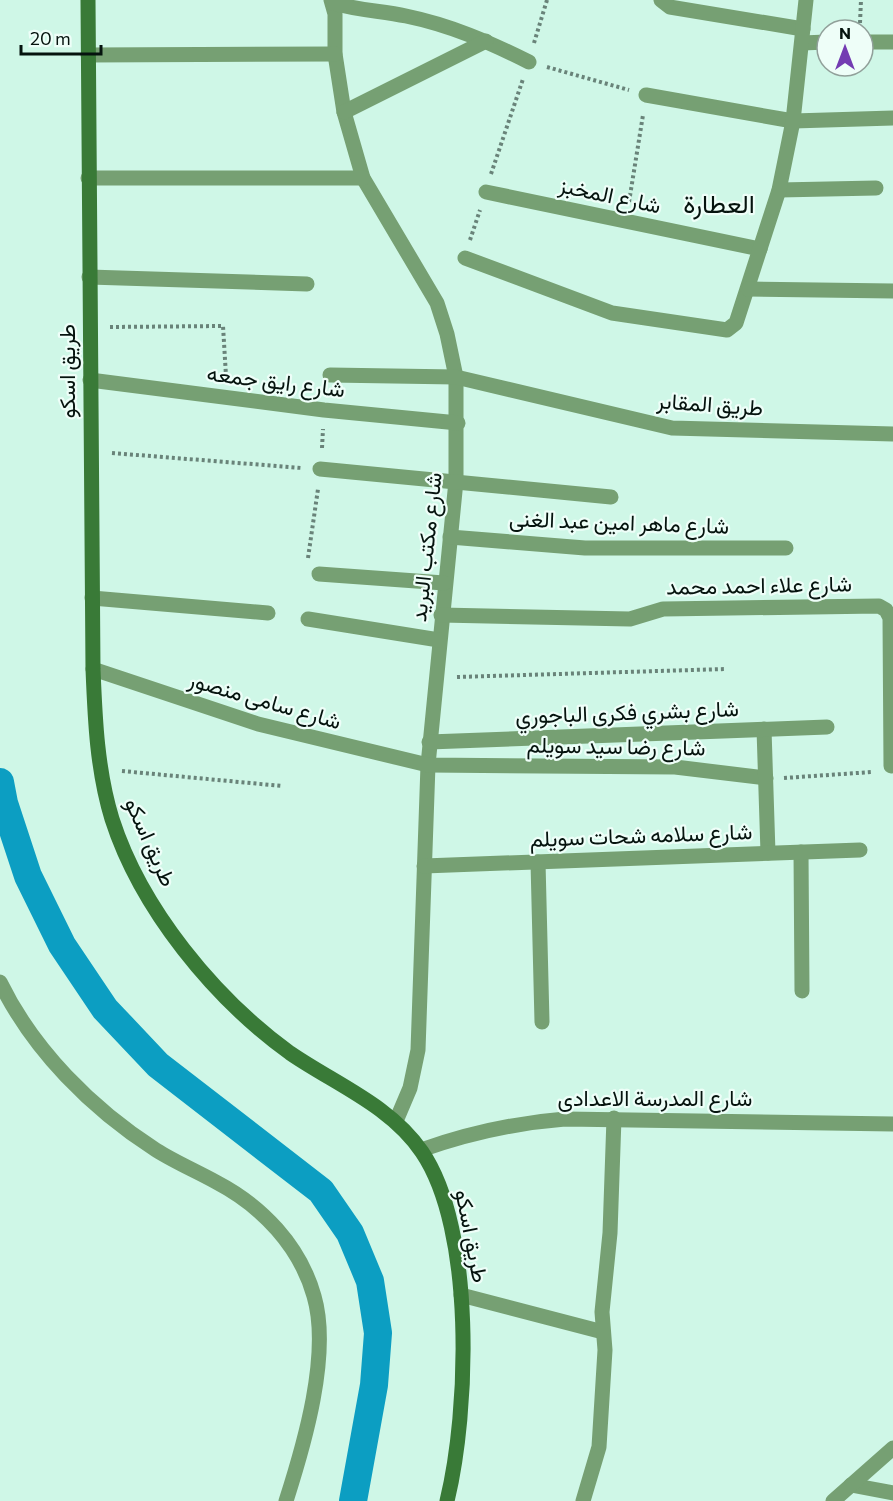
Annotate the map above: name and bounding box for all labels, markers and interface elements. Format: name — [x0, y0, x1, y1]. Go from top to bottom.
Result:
scale bar — [21, 18, 100, 56]
north arrow — [815, 18, 875, 78]
text: N — [839, 23, 851, 42]
text: 20 m — [30, 27, 71, 49]
street label: شارع المخبز — [555, 170, 664, 220]
district label: العطارة — [683, 187, 755, 220]
street label: طريق اسكو — [53, 324, 81, 418]
street label: شارع رايق جمعه — [205, 359, 347, 404]
street label: طريق المقابر — [655, 386, 764, 422]
street label: شارع مكتب البريد — [404, 471, 449, 623]
street label: شارع ماهر امين عبد الغنى — [508, 504, 730, 541]
street label: شارع علاء احمد محمد — [666, 569, 852, 602]
street label: شارع سامى منصور — [184, 665, 345, 736]
street label: شارع بشري فكرى الباجوري — [515, 694, 739, 735]
street label: شارع رضا سيد سويلم — [526, 730, 706, 763]
street label: طريق اسكو — [119, 793, 183, 891]
street label: شارع سلامه شحات سويلم — [529, 817, 753, 854]
street label: شارع المدرسة الاعدادى — [558, 1084, 752, 1113]
street label: طريق اسكو — [449, 1187, 495, 1285]

